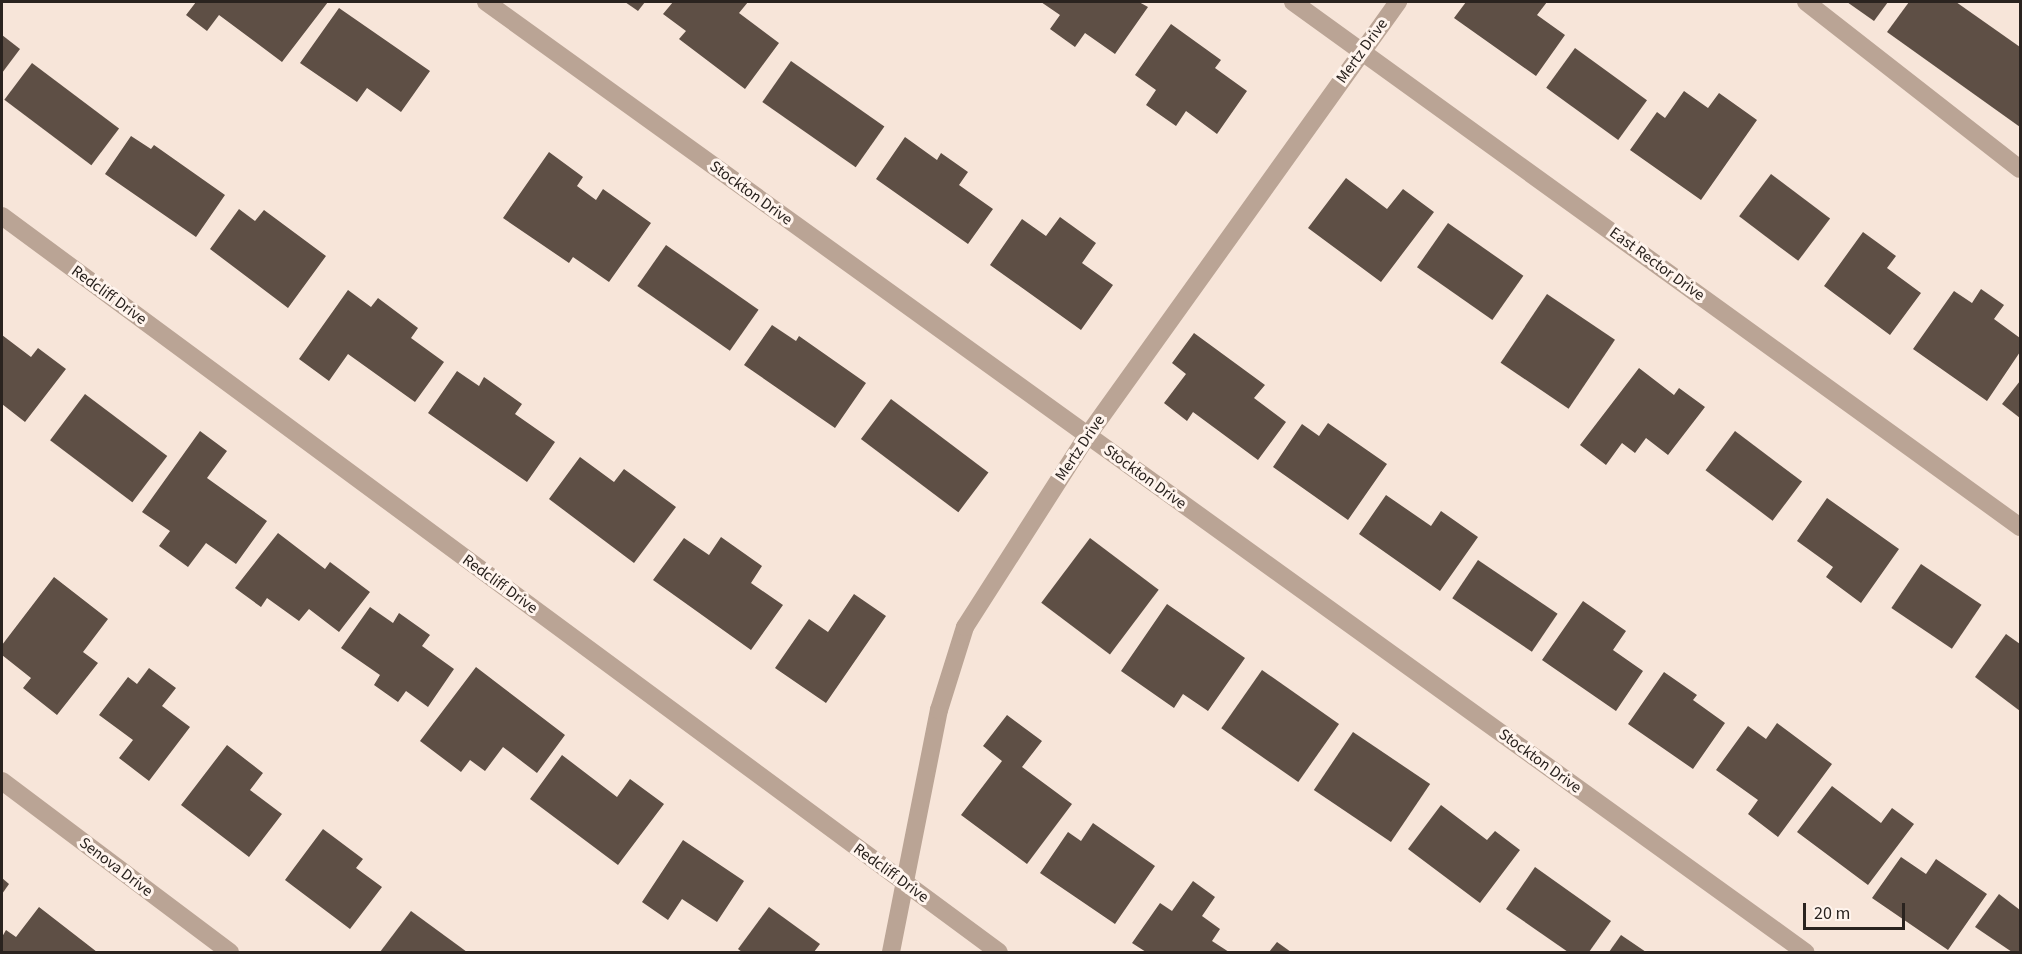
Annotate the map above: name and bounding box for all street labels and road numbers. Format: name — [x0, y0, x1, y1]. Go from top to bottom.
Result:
street label: Mertz Drive — [1332, 15, 1392, 87]
street label: Stockton Drive — [706, 157, 796, 229]
street label: East Rector Drive — [1606, 223, 1708, 305]
street label: Redcliff Drive — [68, 261, 150, 329]
street label: Mertz Drive — [1051, 411, 1109, 485]
street label: Stockton Drive — [1100, 441, 1190, 513]
street label: Redcliff Drive — [459, 550, 541, 618]
street label: Stockton Drive — [1495, 725, 1585, 797]
street label: Senova Drive — [76, 833, 156, 901]
street label: Redcliff Drive — [850, 839, 932, 907]

